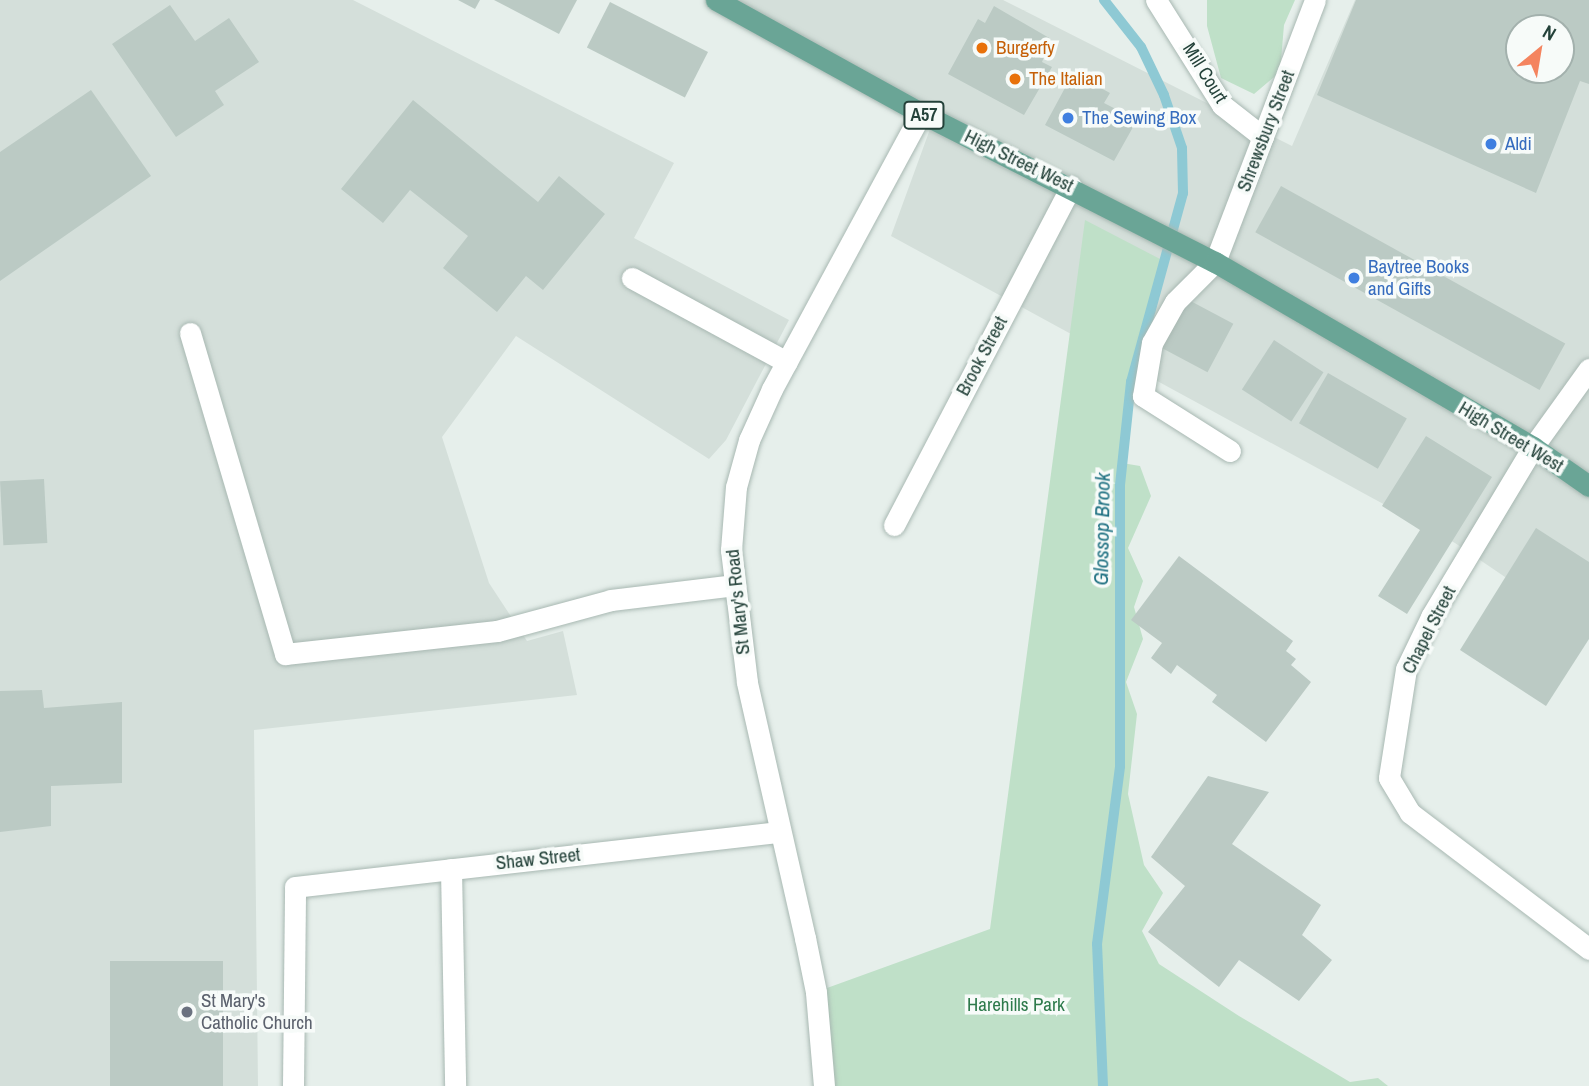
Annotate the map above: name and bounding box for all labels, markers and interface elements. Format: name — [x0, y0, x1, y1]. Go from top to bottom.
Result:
north arrow — [1505, 14, 1575, 84]
text: N — [1538, 18, 1561, 47]
place label: Burgerfy — [996, 37, 1055, 59]
street label: Mill Court — [1178, 39, 1232, 107]
marker: Burgerfy — [974, 40, 990, 56]
street label: Shrewsbury Street — [1232, 67, 1300, 195]
place label: The Italian — [1029, 68, 1103, 90]
marker: The Italian — [1007, 71, 1023, 87]
road number: A57 — [903, 100, 945, 130]
place label: The Sewing Box — [1082, 107, 1196, 129]
marker: The Sewing Box — [1060, 110, 1076, 126]
street label: High Street West — [961, 125, 1077, 197]
place label: Aldi — [1505, 133, 1532, 155]
marker: Aldi — [1483, 136, 1499, 152]
place label: Baytree Books and Gifts — [1368, 256, 1469, 300]
marker: Baytree Books and Gifts — [1346, 270, 1362, 286]
street label: Brook Street — [952, 312, 1012, 400]
street label: High Street West — [1454, 397, 1568, 477]
water label: Glossop Brook — [1088, 472, 1116, 586]
street label: St Mary's Road — [721, 548, 755, 656]
street label: Chapel Street — [1397, 582, 1461, 678]
street label: Shaw Street — [495, 843, 581, 875]
place label: St Mary's Catholic Church — [201, 990, 313, 1034]
park label: Harehills Park — [967, 994, 1065, 1016]
marker: St Mary's Catholic Church — [179, 1004, 195, 1020]

